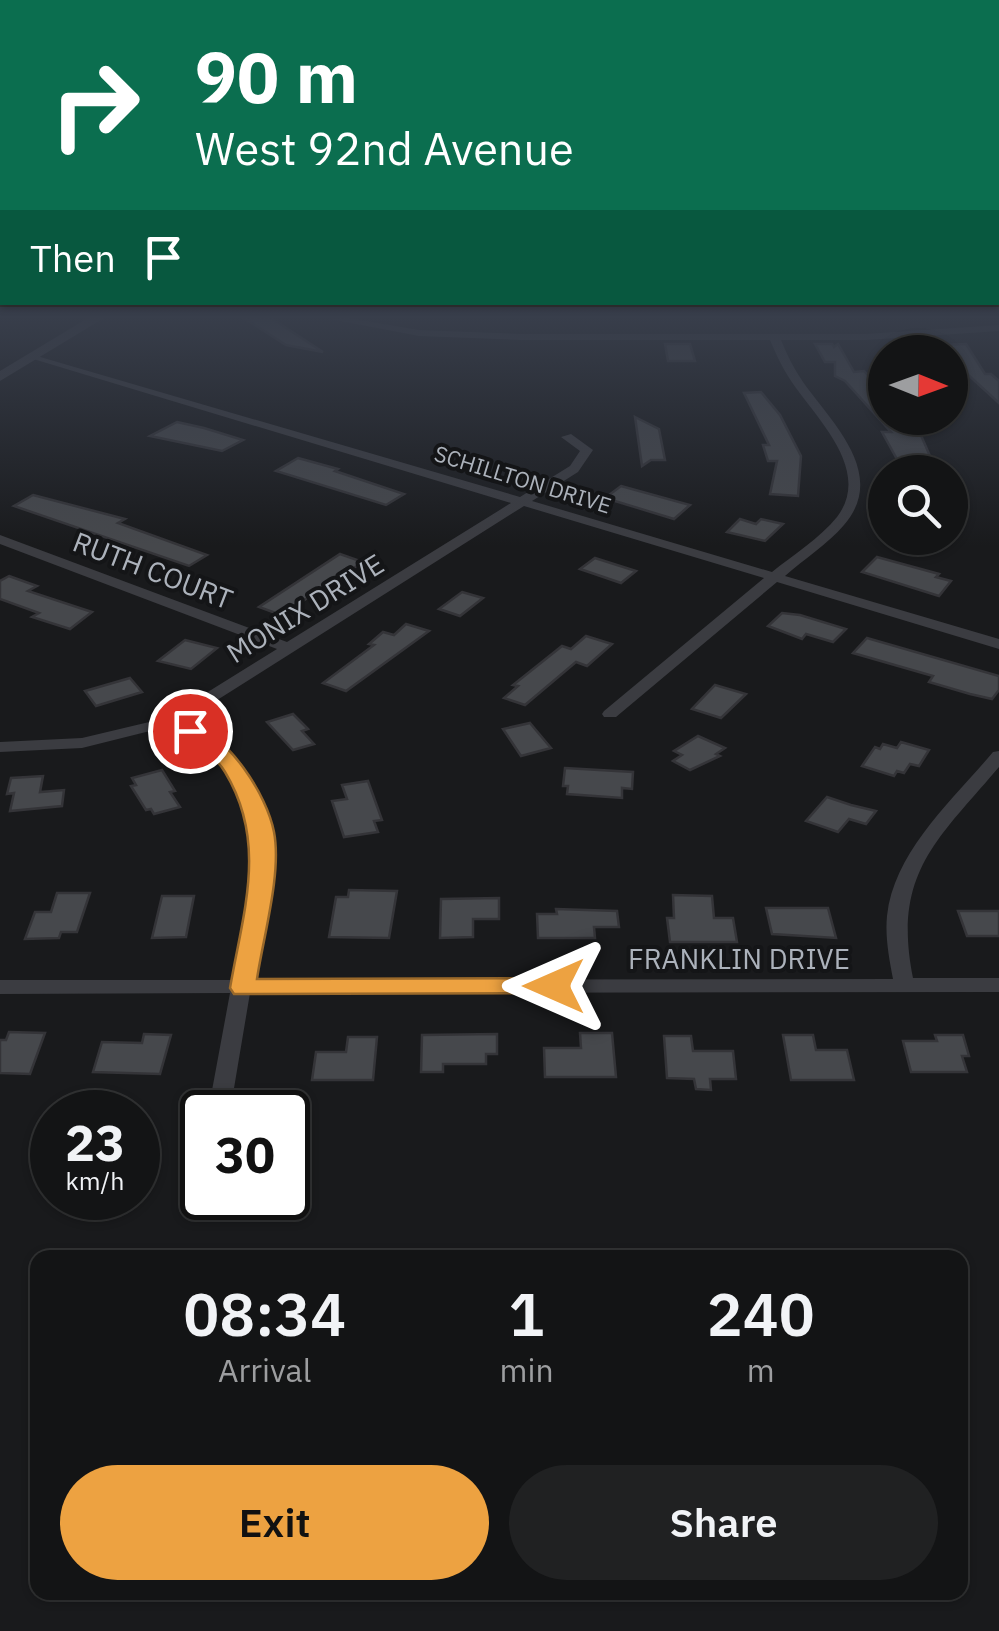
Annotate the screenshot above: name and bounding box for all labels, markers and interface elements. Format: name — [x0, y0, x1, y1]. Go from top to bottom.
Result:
text: 90 m — [195, 31, 358, 122]
icon: right — [30, 40, 160, 170]
text: West 92nd Avenue — [195, 119, 574, 177]
icon: arrive — [136, 230, 191, 285]
text: Then — [30, 233, 116, 282]
north arrow — [868, 335, 968, 435]
map controls — [868, 335, 968, 555]
street label: SCHILLTON DRIVE — [431, 438, 615, 520]
button: search — [868, 455, 968, 555]
street label: RUTH COURT — [68, 523, 238, 617]
street label: MONIX DRIVE — [219, 545, 391, 671]
pin — [148, 689, 233, 774]
icon: arrive — [163, 704, 218, 759]
position arrow — [502, 934, 606, 1038]
street label: FRANKLIN DRIVE — [628, 940, 850, 977]
speed limit sign: 30 — [180, 1090, 310, 1220]
text: 23 — [65, 1110, 125, 1175]
text: km/h — [66, 1164, 124, 1197]
text: 08:34 — [183, 1274, 346, 1353]
text: 1 — [509, 1274, 545, 1353]
text: 240 — [707, 1274, 815, 1353]
text: Arrival — [218, 1349, 311, 1391]
text: min — [499, 1349, 554, 1391]
text: m — [747, 1349, 775, 1391]
button: Exit — [60, 1465, 489, 1580]
button: Share — [509, 1465, 938, 1580]

